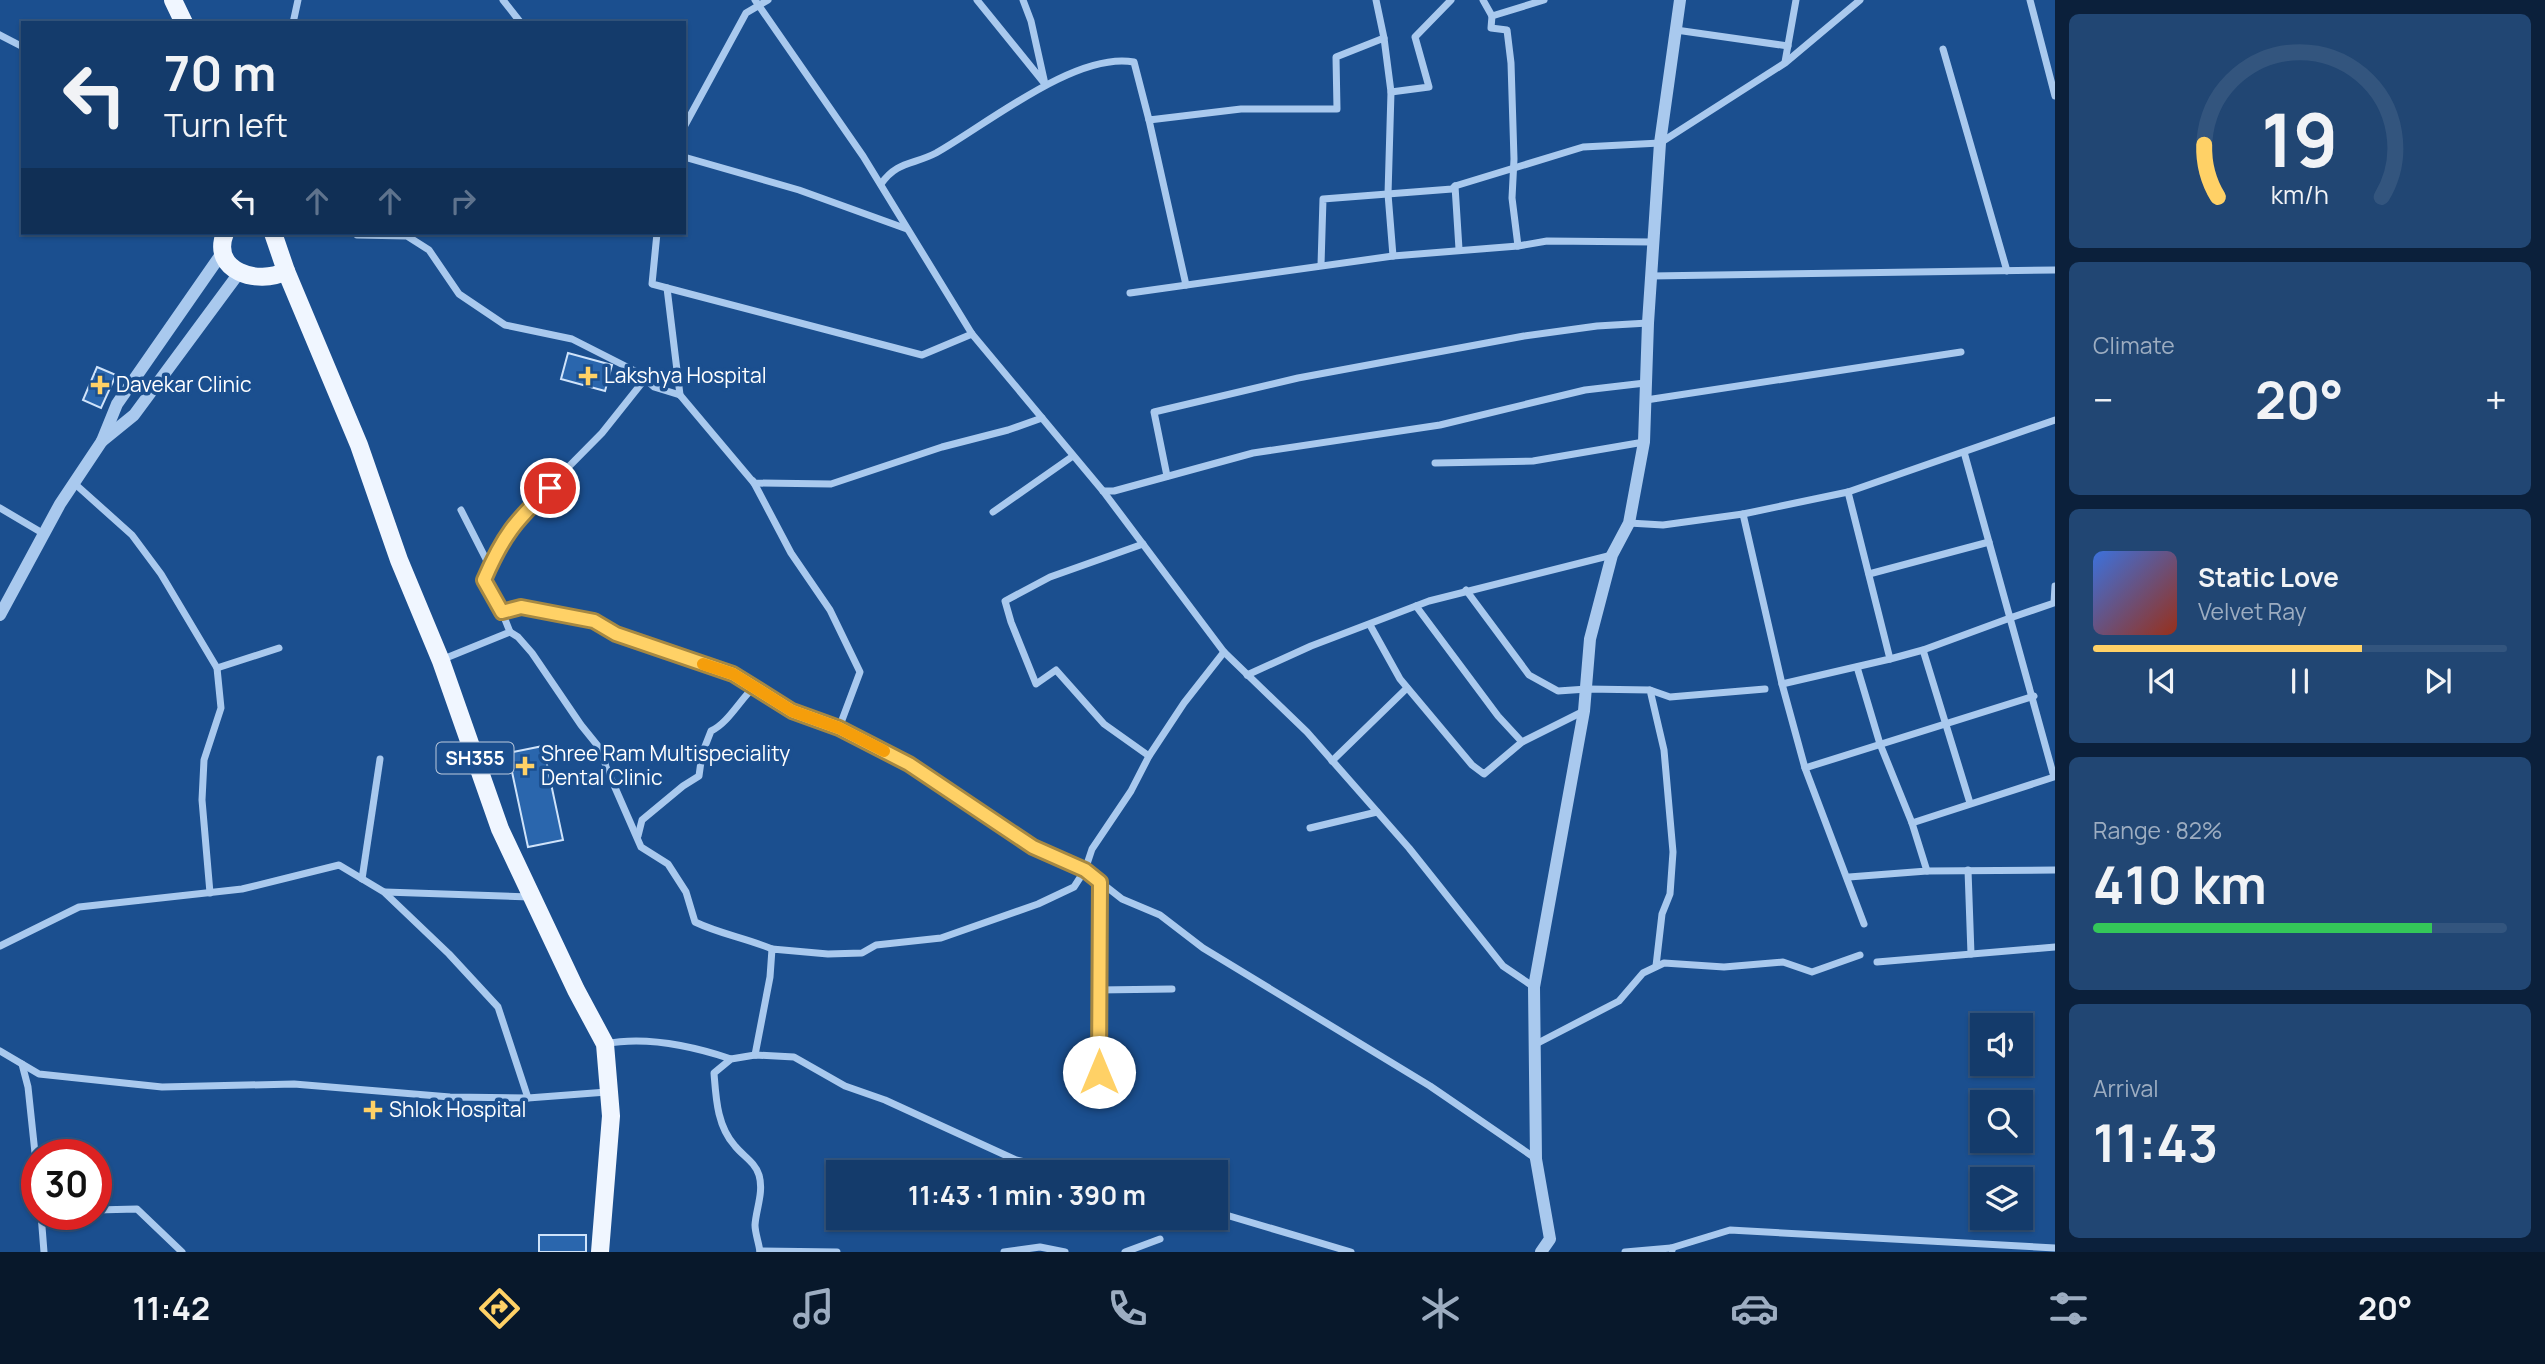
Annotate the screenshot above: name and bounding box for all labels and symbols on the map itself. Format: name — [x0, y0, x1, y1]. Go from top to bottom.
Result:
place label: Lakshya Hospital — [604, 361, 767, 389]
marker: Lakshya Hospital — [578, 366, 598, 386]
place label: Davekar Clinic — [116, 370, 252, 398]
marker: Davekar Clinic — [90, 375, 110, 395]
pin — [520, 458, 580, 518]
place label: Shree Ram Multispeciality Dental Clinic — [541, 739, 790, 791]
road number: SH355 — [436, 743, 514, 774]
marker: Shree Ram Multispeciality Dental Clinic — [515, 756, 535, 776]
position arrow — [1062, 1035, 1136, 1109]
place label: Shlok Hospital — [389, 1095, 526, 1123]
marker: Shlok Hospital — [363, 1100, 383, 1120]
speed limit sign: 30 — [21, 1139, 112, 1230]

